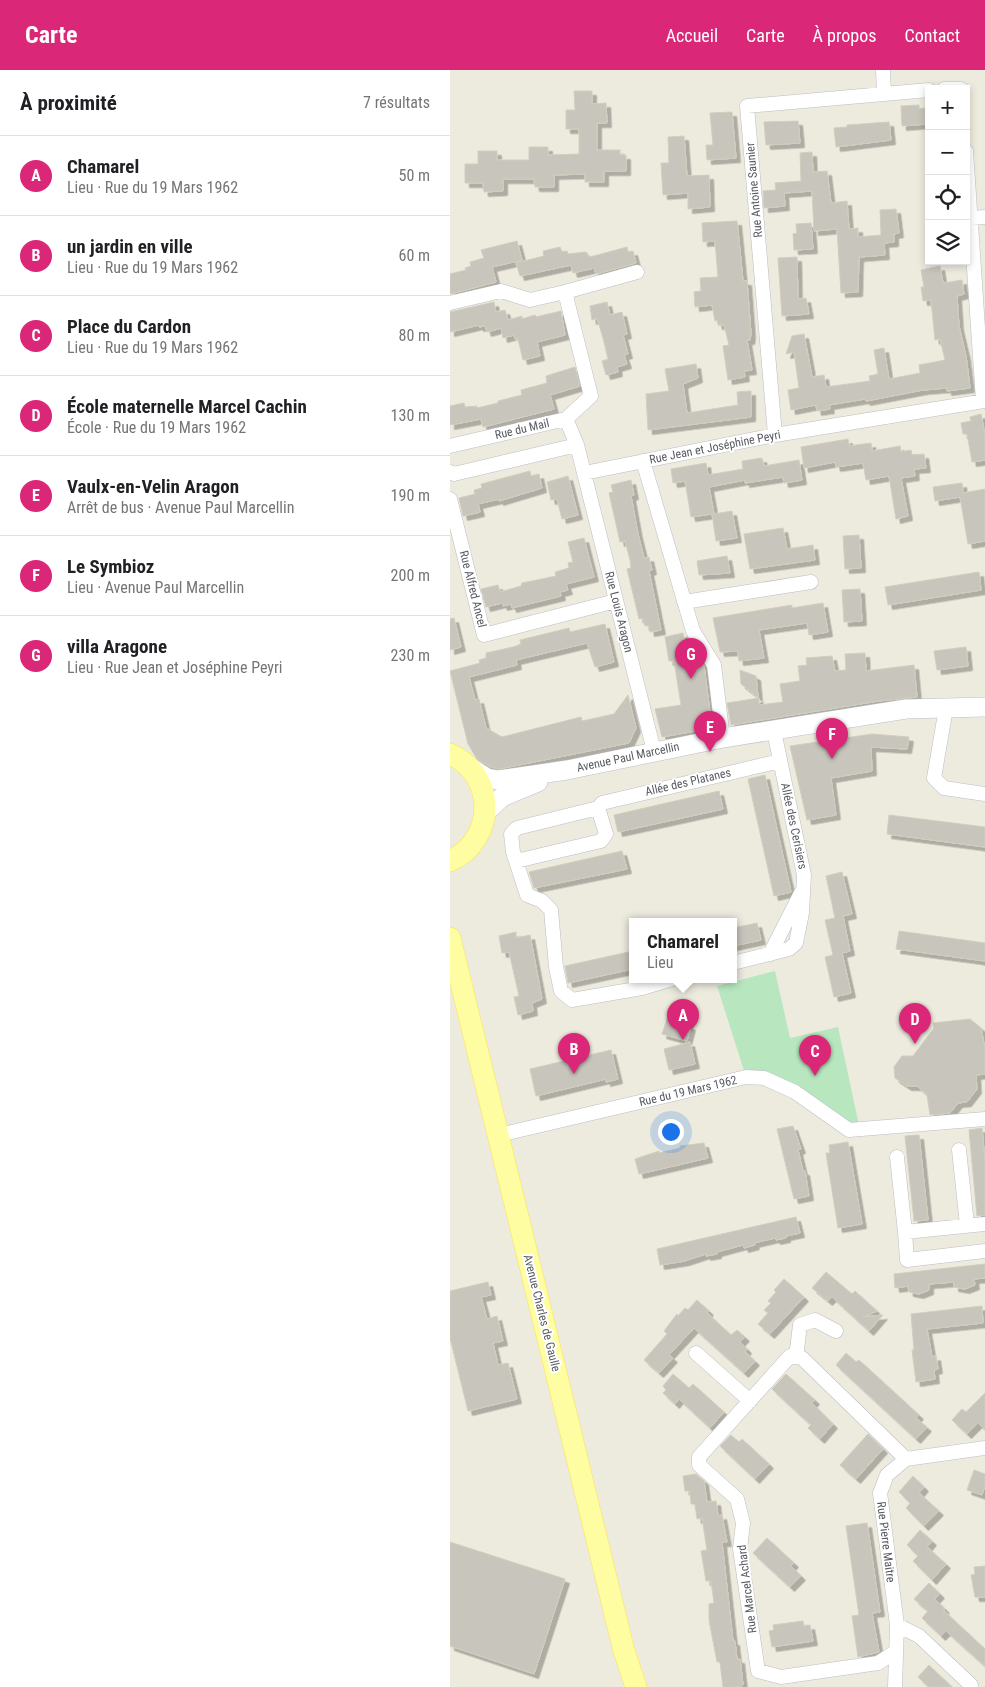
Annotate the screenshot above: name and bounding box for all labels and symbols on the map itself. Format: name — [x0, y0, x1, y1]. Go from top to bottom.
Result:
street label: Rue Antoine Saunier — [743, 142, 765, 238]
street label: Rue du Mail — [493, 416, 551, 442]
street label: Rue Jean et Joséphine Peyri — [648, 427, 782, 467]
street label: Rue Alfred Ancel — [457, 549, 489, 629]
street label: Rue Louis Aragon — [602, 570, 636, 654]
pin: G — [675, 638, 707, 679]
pin: E — [694, 711, 726, 752]
pin: F — [816, 718, 848, 759]
street label: Avenue Paul Marcellin — [575, 739, 681, 775]
street label: Allée des Platanes — [644, 765, 732, 799]
street label: Allée des Cerisiers — [778, 781, 810, 871]
pin: A — [667, 999, 699, 1040]
pin: D — [899, 1003, 931, 1044]
pin: B — [558, 1033, 590, 1074]
pin: C — [799, 1035, 831, 1076]
street label: Rue du 19 Mars 1962 — [638, 1073, 738, 1109]
your location — [658, 1119, 684, 1145]
street label: Avenue Charles de Gaulle — [521, 1253, 563, 1373]
street label: Rue Pierre Maitre — [874, 1501, 898, 1584]
street label: Rue Marcel Achard — [735, 1544, 759, 1634]

